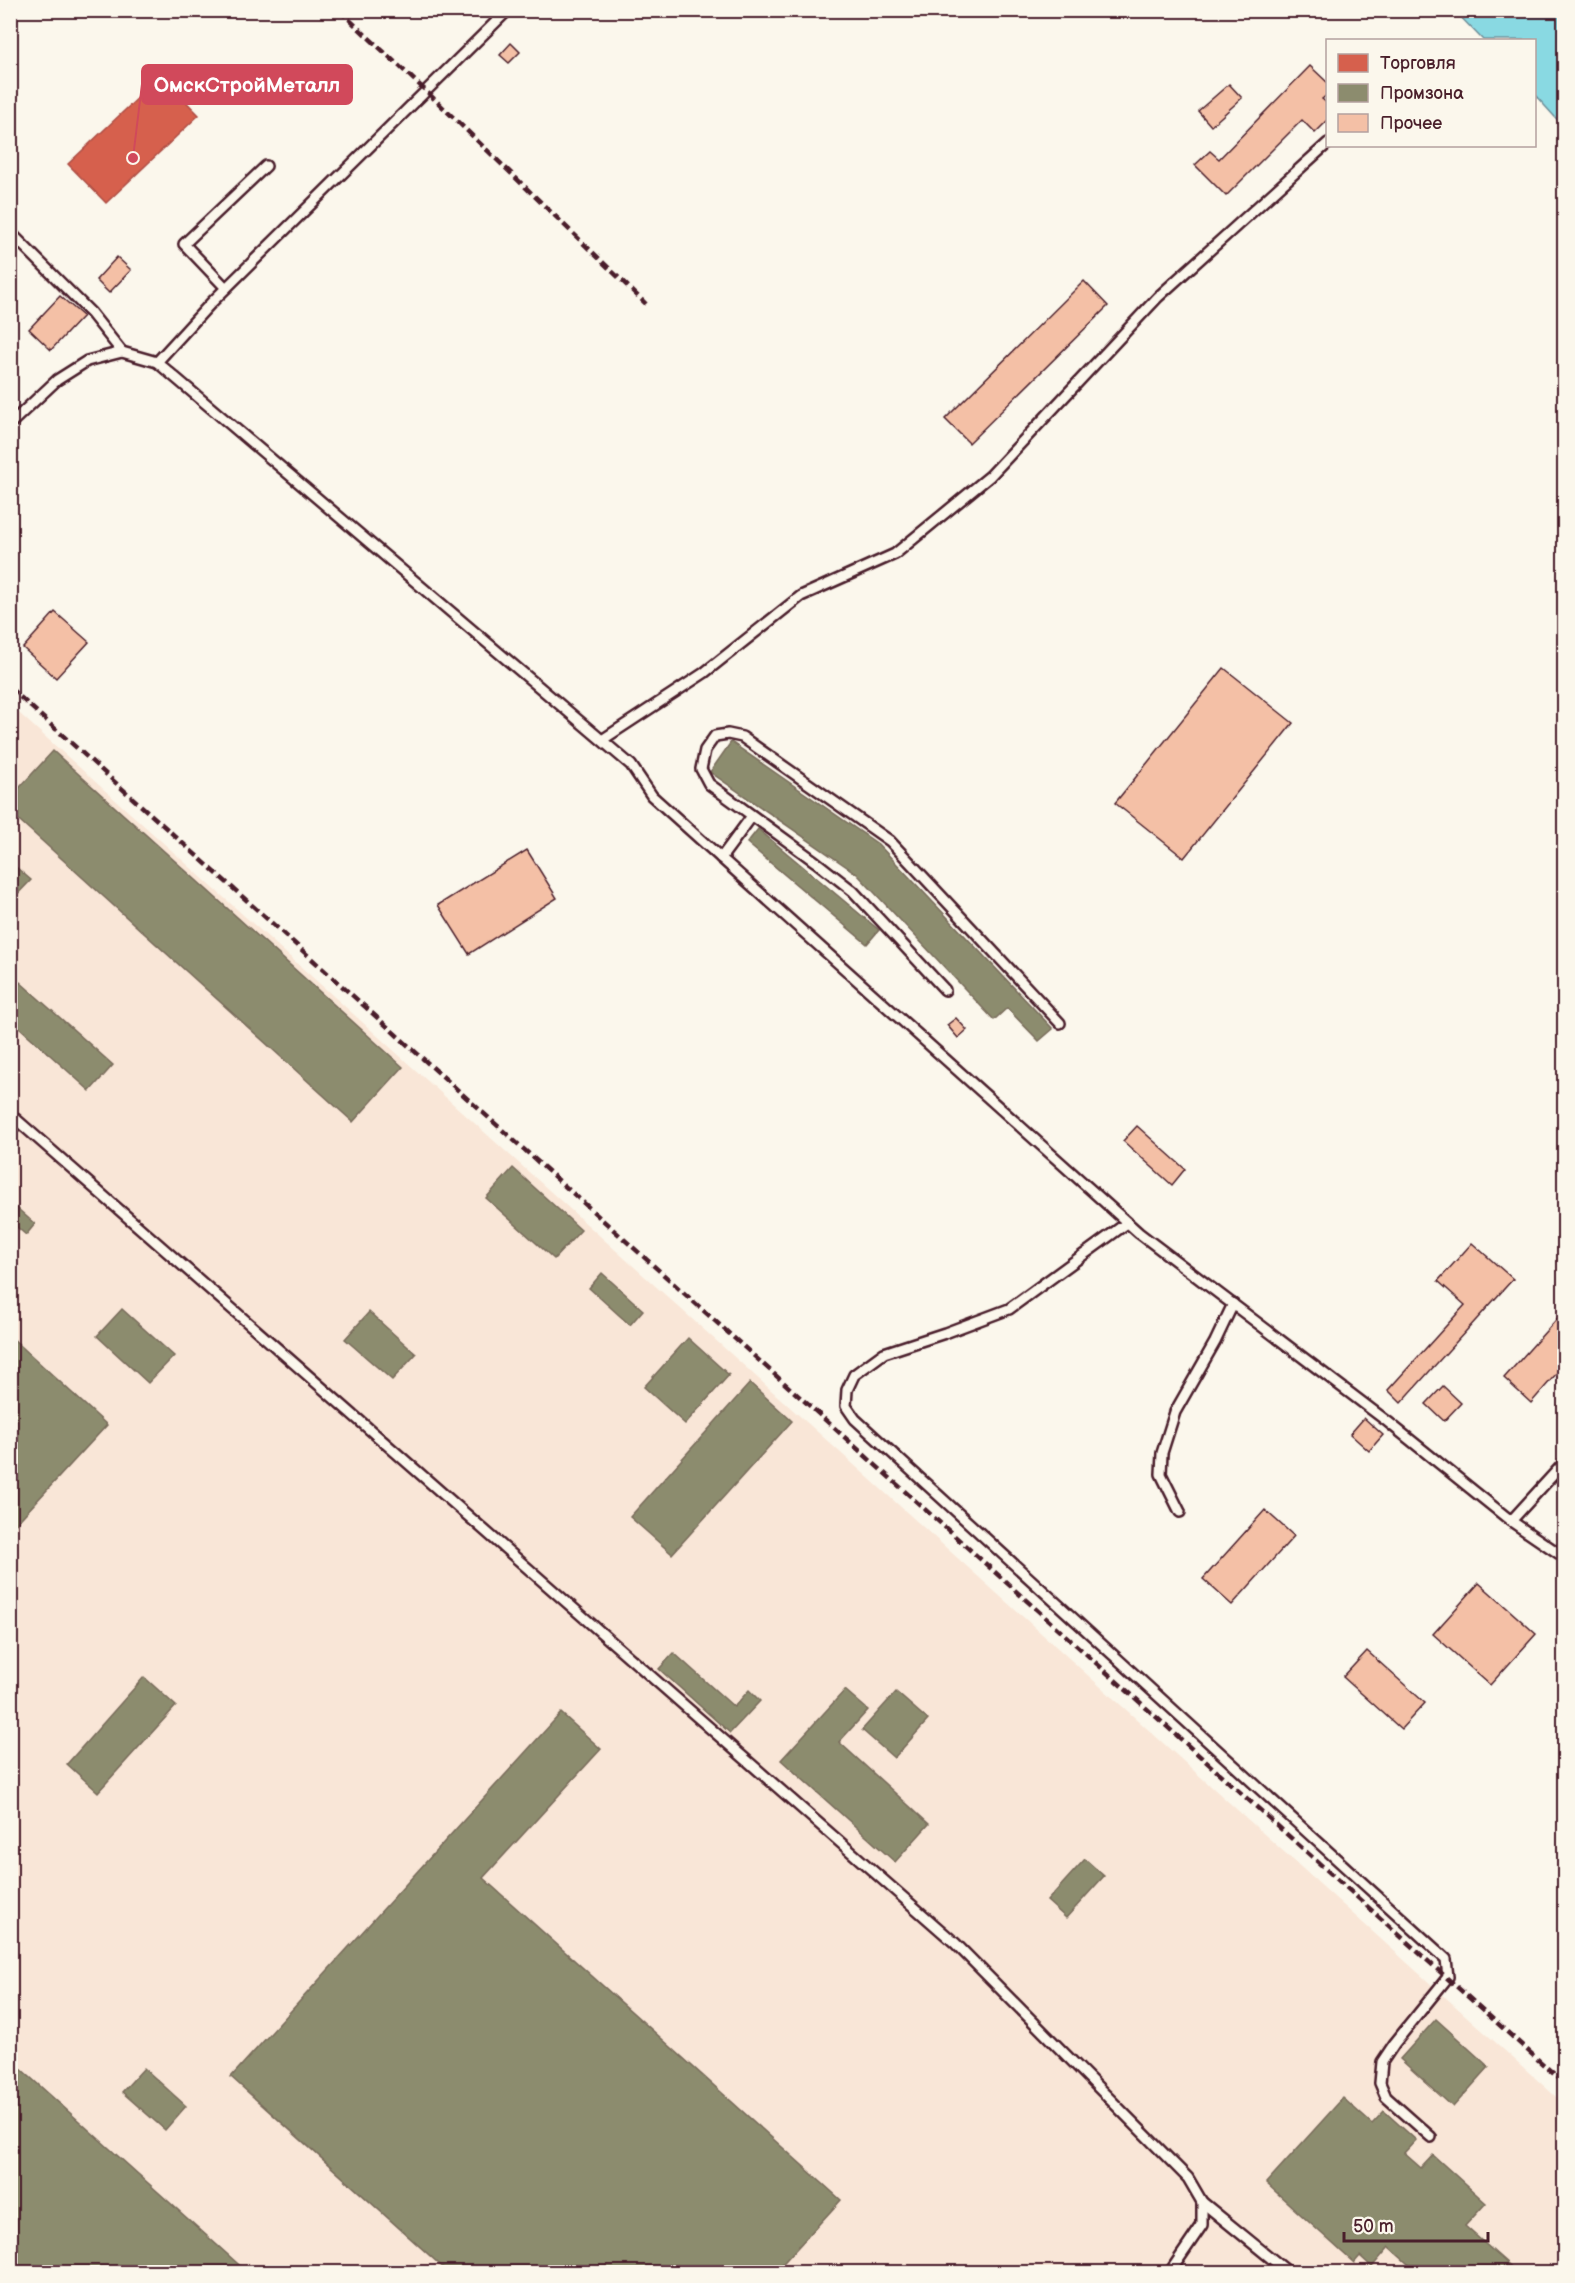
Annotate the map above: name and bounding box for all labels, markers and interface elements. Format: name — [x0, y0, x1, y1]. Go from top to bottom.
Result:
legend — [1326, 39, 1536, 147]
text: Торговля — [1380, 53, 1456, 74]
callout: ОмскСтройМеталл — [142, 65, 352, 104]
text: ОмскСтройМеталл — [154, 73, 340, 98]
text: Промзона — [1380, 83, 1464, 104]
text: Прочее — [1380, 113, 1442, 134]
scale bar — [1344, 2205, 1488, 2243]
text: 50 m — [1353, 2216, 1394, 2237]

